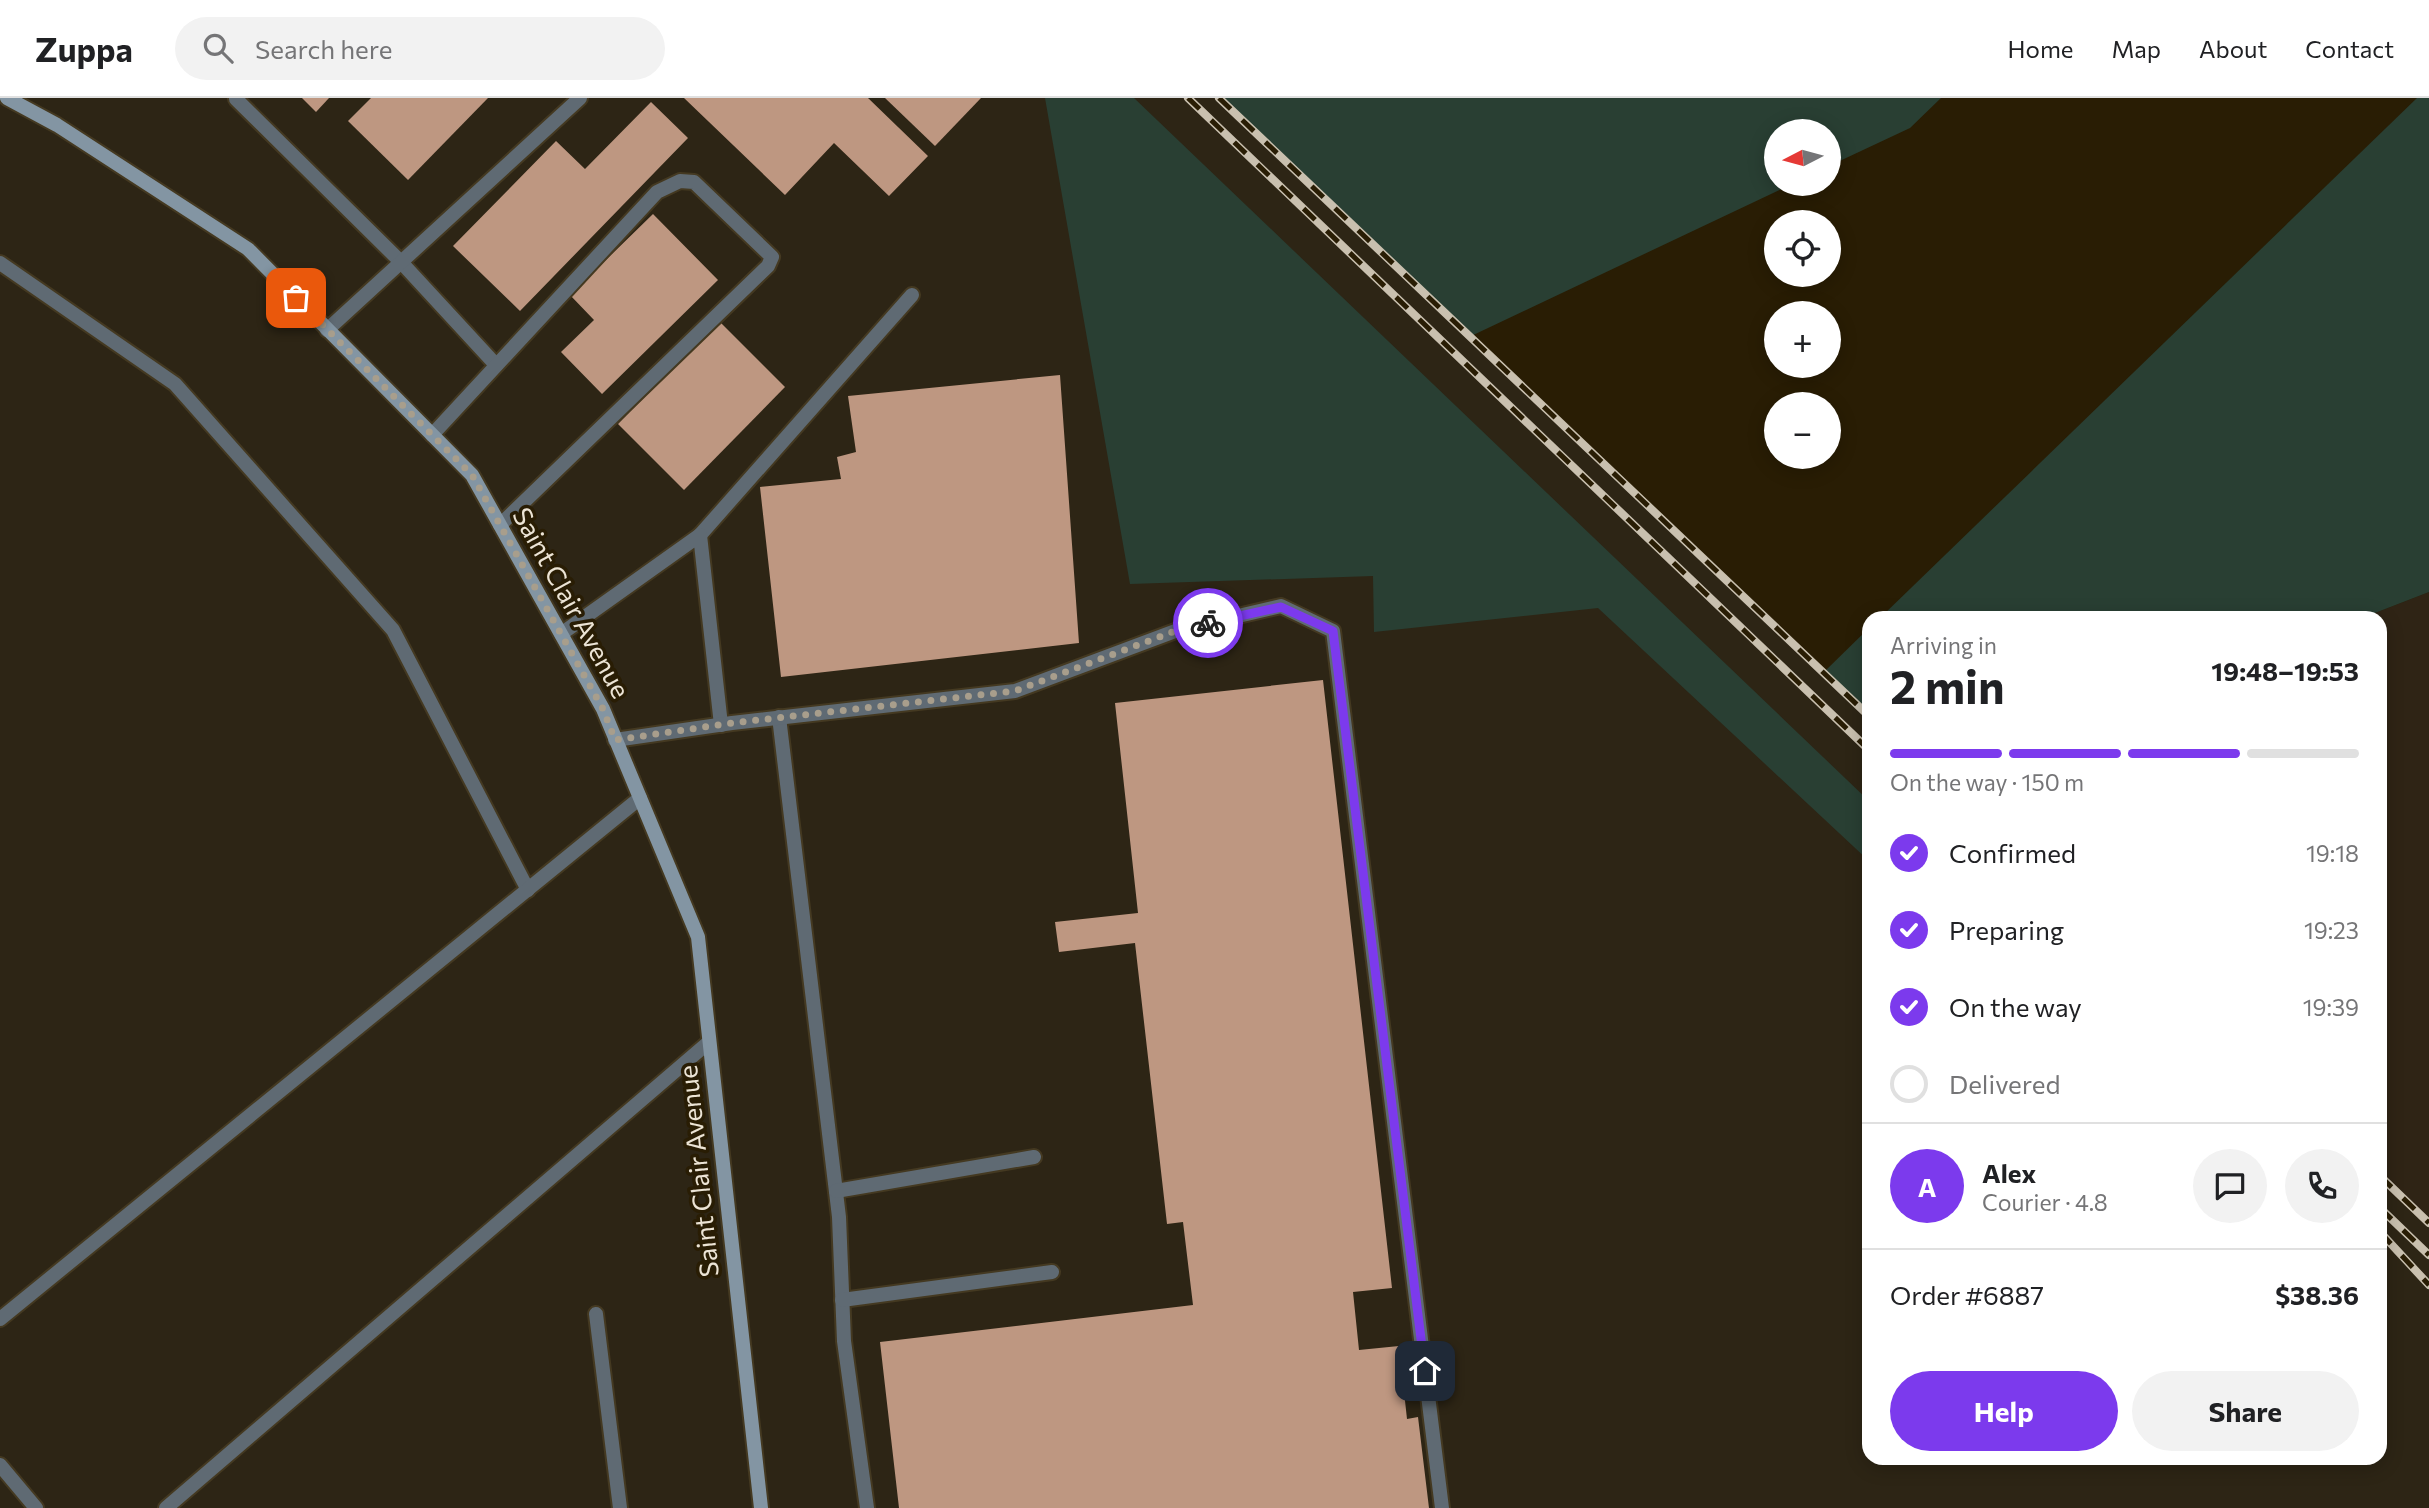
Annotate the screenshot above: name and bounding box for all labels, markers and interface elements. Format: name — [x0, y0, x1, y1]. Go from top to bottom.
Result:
search box — [175, 17, 665, 80]
text: Zuppa — [35, 28, 133, 69]
icon: search — [199, 29, 237, 67]
text: Search here — [255, 33, 392, 64]
text: Home — [2008, 34, 2074, 63]
text: Map — [2112, 34, 2161, 63]
text: About — [2199, 34, 2267, 63]
text: Contact — [2305, 34, 2394, 63]
north arrow — [1764, 119, 1841, 196]
map controls — [1764, 119, 1841, 469]
button: locate — [1764, 210, 1841, 287]
pin — [266, 268, 326, 328]
icon: bag — [277, 279, 315, 317]
button: + — [1764, 301, 1841, 378]
button: − — [1764, 392, 1841, 469]
street label: Saint Clair Avenue — [507, 502, 637, 703]
courier — [1173, 588, 1243, 658]
icon: bike — [1189, 604, 1227, 642]
text: Arriving in — [1890, 631, 1997, 659]
text: 19:48–19:53 — [2211, 655, 2359, 686]
text: 2 min — [1890, 657, 2005, 713]
text: On the way · 150 m — [1890, 768, 2084, 796]
icon: check — [1890, 834, 1928, 872]
text: Confirmed — [1949, 837, 2076, 868]
text: 19:18 — [2306, 839, 2359, 867]
icon: check — [1890, 911, 1928, 949]
text: Preparing — [1949, 914, 2064, 945]
text: 19:23 — [2304, 916, 2359, 944]
icon: check — [1890, 988, 1928, 1026]
text: On the way — [1949, 991, 2082, 1022]
text: 19:39 — [2303, 993, 2359, 1021]
street label: Saint Clair Avenue — [671, 1064, 724, 1279]
text: Delivered — [1949, 1068, 2060, 1099]
button: chat — [2193, 1149, 2267, 1223]
button: phone — [2285, 1149, 2359, 1223]
text: Alex — [1982, 1157, 2036, 1188]
text: A — [1918, 1171, 1936, 1202]
text: Courier · 4.8 — [1982, 1188, 2108, 1216]
text: Order #6887 — [1890, 1279, 2044, 1310]
text: $38.36 — [2275, 1279, 2359, 1310]
pin — [1395, 1341, 1455, 1401]
icon: home — [1406, 1352, 1444, 1390]
button: Help — [1890, 1371, 2118, 1451]
button: Share — [2132, 1371, 2359, 1451]

